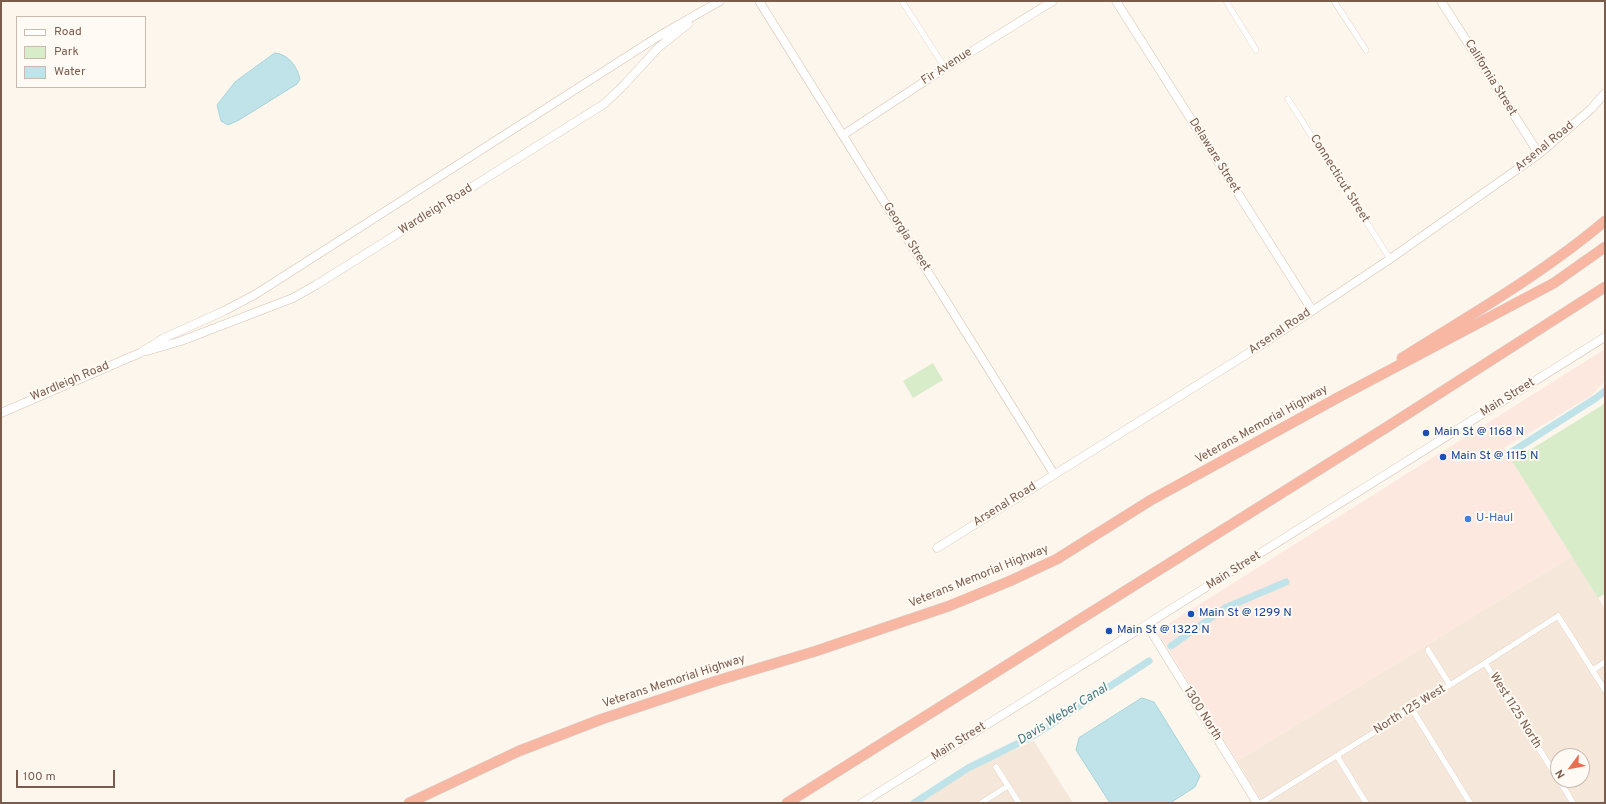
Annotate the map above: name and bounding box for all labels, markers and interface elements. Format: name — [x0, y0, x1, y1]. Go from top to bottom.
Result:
legend — [16, 16, 146, 88]
text: Road — [54, 24, 82, 40]
street label: California Street — [1461, 37, 1519, 119]
text: Park — [54, 44, 79, 60]
street label: Fir Avenue — [919, 45, 975, 89]
text: Water — [54, 64, 86, 80]
street label: Delaware Street — [1185, 116, 1243, 196]
street label: Arsenal Road — [1513, 119, 1577, 175]
street label: Connecticut Street — [1306, 132, 1372, 226]
street label: Wardleigh Road — [397, 182, 475, 238]
street label: Georgia Street — [879, 200, 933, 274]
street label: Arsenal Road — [1246, 306, 1314, 358]
street label: Wardleigh Road — [28, 359, 112, 405]
street label: Main Street — [1478, 376, 1538, 420]
street label: Veterans Memorial Highway — [1193, 383, 1331, 467]
place label: Main St @ 1168 N — [1434, 426, 1524, 440]
marker: Main St @ 1168 N — [1421, 428, 1431, 438]
place label: Main St @ 1115 N — [1451, 450, 1538, 464]
marker: Main St @ 1115 N — [1438, 452, 1448, 462]
street label: Arsenal Road — [971, 480, 1039, 530]
place label: U-Haul — [1476, 512, 1513, 526]
marker: U-Haul — [1463, 514, 1473, 524]
street label: Veterans Memorial Highway — [907, 542, 1051, 612]
street label: Main Street — [1204, 549, 1264, 593]
place label: Main St @ 1299 N — [1199, 607, 1292, 621]
marker: Main St @ 1299 N — [1186, 609, 1196, 619]
place label: Main St @ 1322 N — [1117, 624, 1210, 638]
marker: Main St @ 1322 N — [1104, 626, 1114, 636]
street label: Veterans Memorial Highway — [601, 652, 747, 712]
street label: West 1125 North — [1486, 670, 1544, 752]
water label: Davis Weber Canal — [1015, 681, 1111, 749]
street label: North 125 West — [1371, 682, 1449, 738]
street label: 1300 North — [1180, 684, 1224, 744]
street label: Main Street — [929, 720, 989, 764]
north arrow — [1550, 748, 1590, 788]
scale bar — [18, 762, 117, 788]
text: N — [1553, 767, 1569, 781]
text: 100 m — [23, 769, 56, 785]

